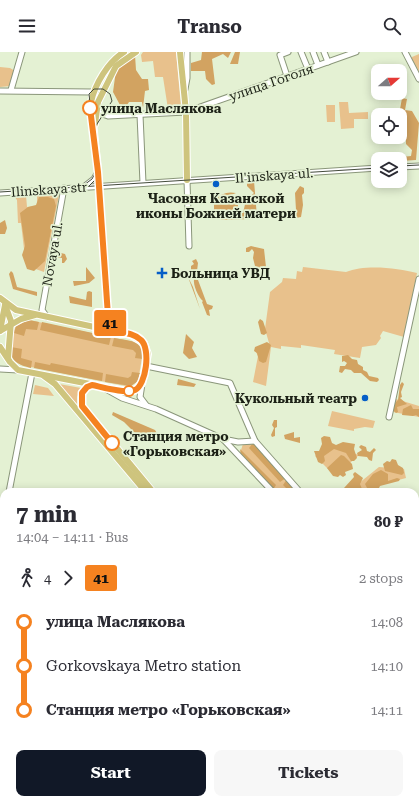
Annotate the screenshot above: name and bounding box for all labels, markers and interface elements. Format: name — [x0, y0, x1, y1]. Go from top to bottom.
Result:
icon: menu — [16, 15, 38, 37]
icon: search — [381, 15, 403, 37]
text: Transo — [177, 16, 242, 37]
street label: улица Гоголя — [227, 61, 315, 104]
north arrow — [371, 64, 407, 100]
map controls — [371, 64, 407, 188]
marker: улица Маслякова — [82, 100, 98, 116]
place label: улица Маслякова — [101, 101, 222, 116]
button: locate — [371, 108, 407, 144]
button: layers — [371, 152, 407, 188]
street label: Il'inskaya ul. — [234, 165, 314, 186]
street label: Ilinskaya str — [10, 179, 88, 200]
marker: Часовня Казанской иконы Божией матери — [211, 179, 221, 189]
place label: Часовня Казанской иконы Божией матери — [136, 191, 296, 221]
street label: Novaya ul. — [39, 221, 66, 288]
place label: Больница УВД — [171, 266, 270, 281]
marker: Больница УВД — [156, 267, 168, 279]
line badge: 41 — [92, 310, 128, 336]
text: 41 — [102, 315, 118, 331]
unlabelled marker — [123, 385, 135, 397]
place label: Кукольный театр — [235, 391, 357, 406]
marker: Кукольный театр — [360, 393, 370, 403]
place label: Станция метро «Горьковская» — [123, 429, 229, 459]
marker: Станция метро «Горьковская» — [104, 435, 120, 451]
text: 7 min — [16, 502, 77, 527]
text: 80 ₽ — [374, 513, 403, 531]
text: 14:04 – 14:11 · Bus — [16, 530, 128, 545]
icon: walk — [16, 567, 38, 589]
icon: forward — [57, 567, 79, 589]
text: 41 — [93, 570, 109, 586]
text: 4 — [44, 571, 51, 586]
text: 2 stops — [359, 571, 403, 586]
text: улица Маслякова — [46, 613, 185, 631]
text: 14:08 — [371, 615, 403, 630]
text: Gorkovskaya Metro station — [46, 657, 241, 675]
text: 14:10 — [371, 659, 403, 674]
text: Станция метро «Горьковская» — [46, 701, 291, 719]
text: 14:11 — [371, 703, 403, 718]
button: Start — [16, 750, 206, 796]
button: Tickets — [214, 750, 403, 796]

